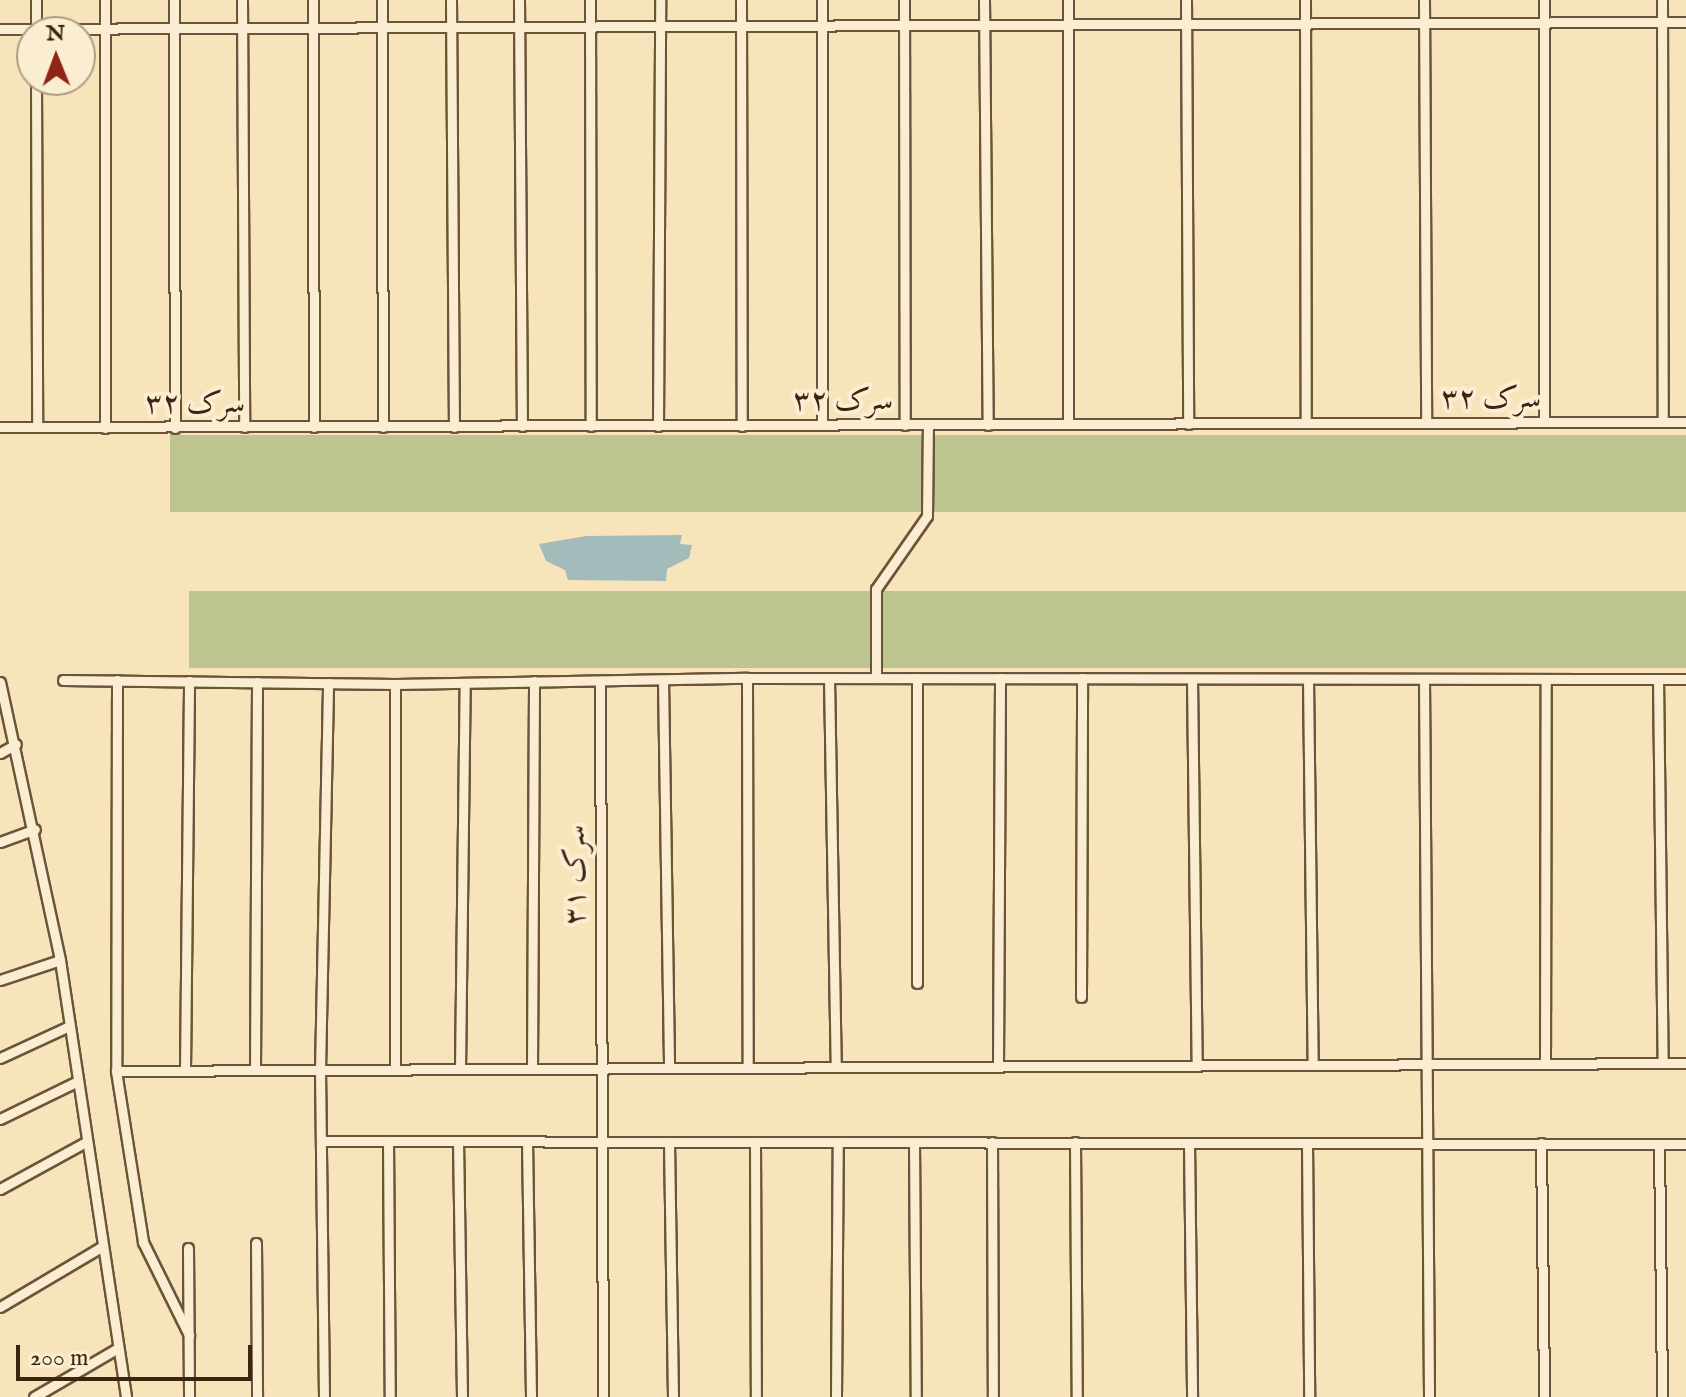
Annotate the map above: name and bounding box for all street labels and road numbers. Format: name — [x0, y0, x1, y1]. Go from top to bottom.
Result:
street label: سرک ۳۲ — [1441, 381, 1541, 417]
street label: سرک ۳۲ — [793, 383, 893, 419]
street label: سرک ۳۲ — [145, 386, 245, 422]
street label: سرک ۳۱ — [558, 825, 594, 925]

